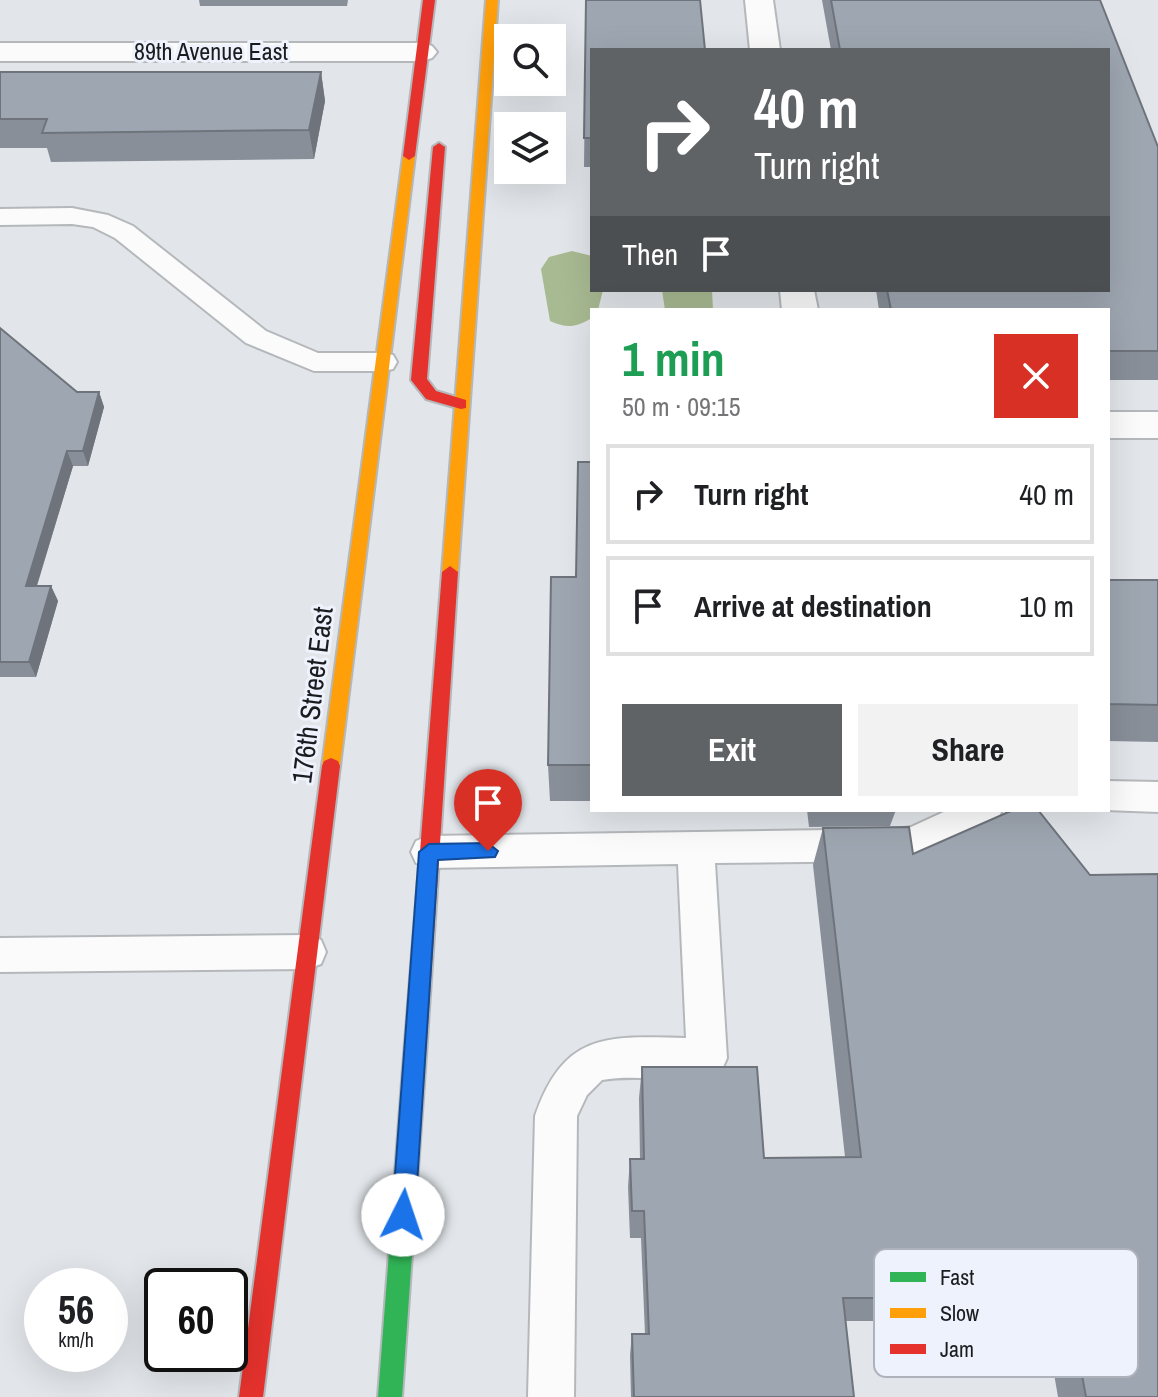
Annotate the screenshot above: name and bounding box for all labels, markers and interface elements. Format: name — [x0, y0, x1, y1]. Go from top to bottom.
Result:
map controls — [494, 24, 566, 184]
button: search — [494, 24, 566, 96]
street label: 89th Avenue East — [134, 35, 289, 67]
text: 40 m — [754, 70, 859, 145]
icon: right — [622, 80, 726, 184]
button: layers — [494, 112, 566, 184]
text: Turn right — [754, 142, 879, 190]
icon: arrive — [694, 232, 738, 276]
text: Then — [622, 234, 678, 274]
text: 1 min — [622, 326, 725, 391]
button: close — [994, 334, 1078, 418]
text: 50 m · 09:15 — [622, 389, 741, 424]
icon: right — [626, 472, 670, 516]
text: Turn right — [694, 474, 808, 514]
text: 40 m — [1019, 474, 1074, 514]
icon: arrive — [626, 584, 670, 628]
text: Arrive at destination — [694, 586, 932, 626]
text: 10 m — [1019, 586, 1074, 626]
street label: 176th Street East — [282, 605, 342, 785]
button: Exit — [622, 704, 842, 796]
button: Share — [858, 704, 1078, 796]
pin — [454, 769, 522, 851]
icon: arrive — [466, 781, 510, 825]
position arrow — [361, 1173, 445, 1257]
legend — [874, 1249, 1138, 1377]
text: Fast — [940, 1262, 974, 1292]
speed limit sign: 60 — [144, 1268, 248, 1372]
text: 56 — [58, 1283, 94, 1336]
text: Slow — [940, 1298, 979, 1328]
text: km/h — [58, 1326, 94, 1353]
text: Jam — [940, 1334, 974, 1364]

